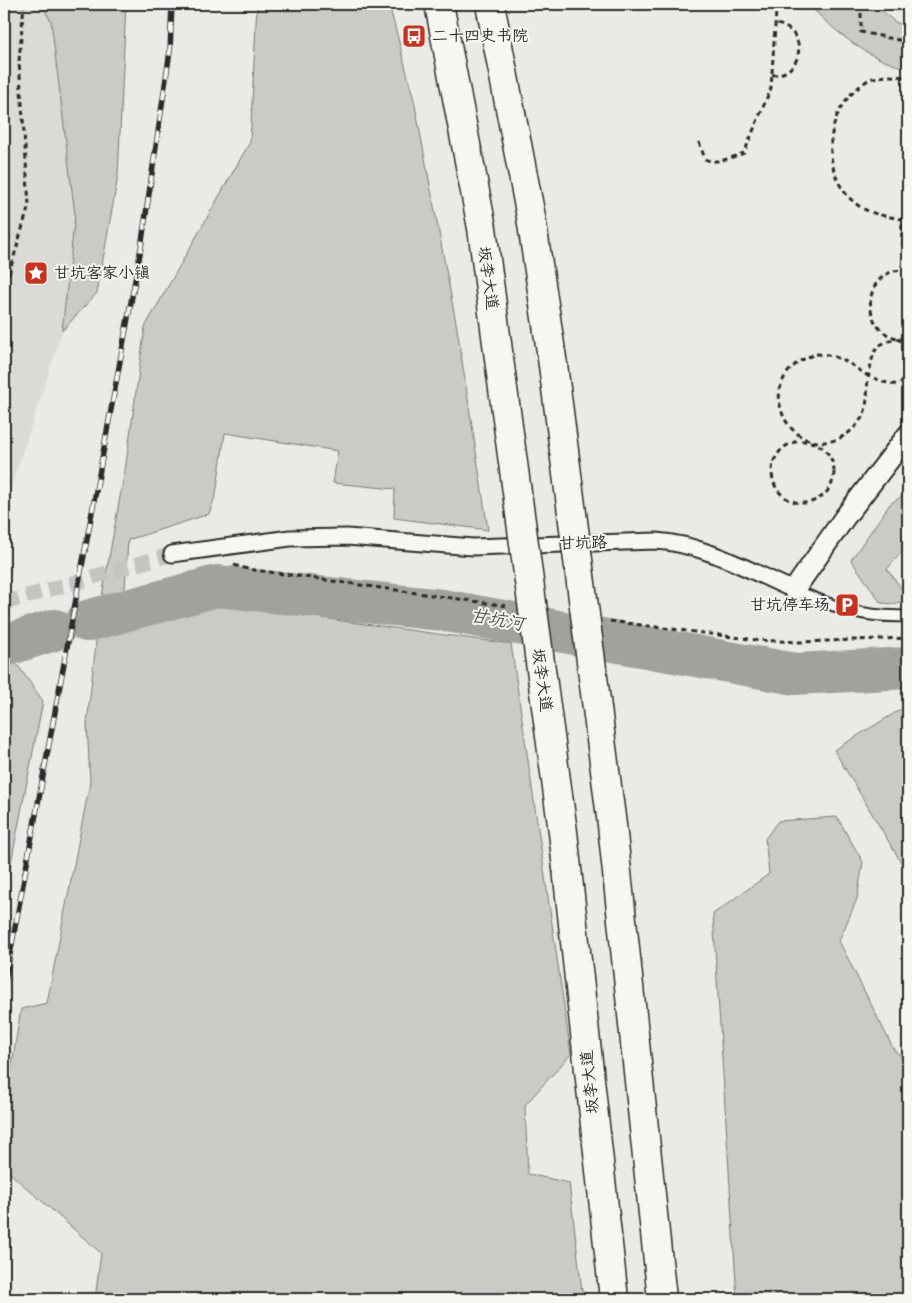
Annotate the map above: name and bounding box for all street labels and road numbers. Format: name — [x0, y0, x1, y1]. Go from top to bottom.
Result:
street label: 坂李大道 — [473, 245, 503, 311]
street label: 甘坑路 — [559, 531, 607, 555]
street label: 坂李大道 — [527, 647, 557, 713]
street label: 坂李大道 — [576, 1049, 604, 1115]

